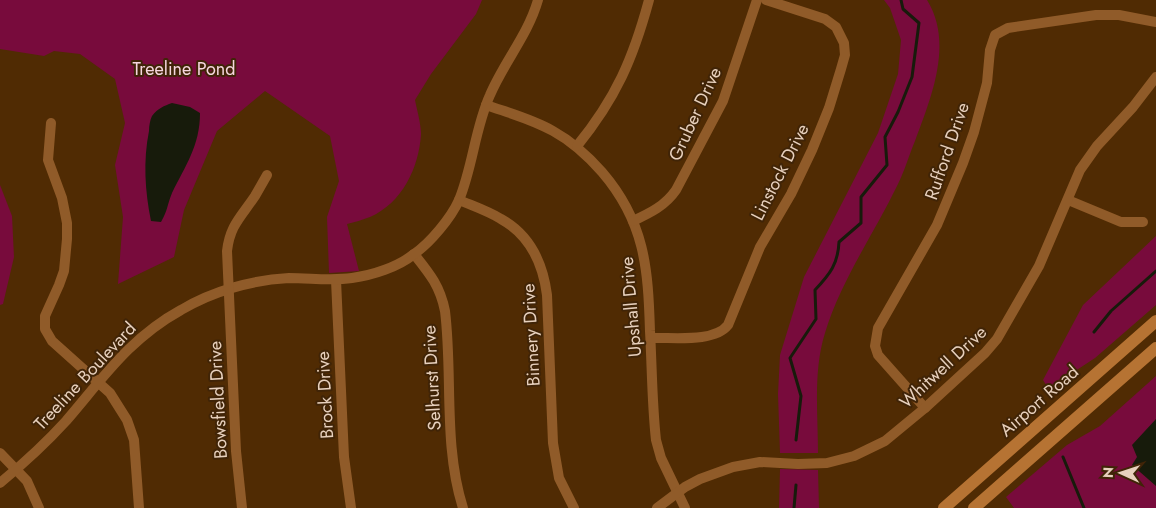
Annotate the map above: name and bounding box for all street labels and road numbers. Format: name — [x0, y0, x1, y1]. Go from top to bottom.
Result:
street label: Gruber Drive — [662, 63, 728, 165]
street label: Rufford Drive — [918, 99, 976, 203]
street label: Linstock Drive — [744, 119, 816, 225]
street label: Upshall Drive — [614, 256, 648, 358]
street label: Binnery Drive — [515, 283, 547, 387]
street label: Treeline Boulevard — [28, 316, 142, 436]
street label: Whitwell Drive — [893, 320, 993, 414]
street label: Selhurst Drive — [416, 325, 448, 431]
street label: Bowsfield Drive — [202, 340, 234, 460]
street label: Brock Drive — [310, 351, 340, 439]
street label: Airport Road — [994, 359, 1084, 443]

